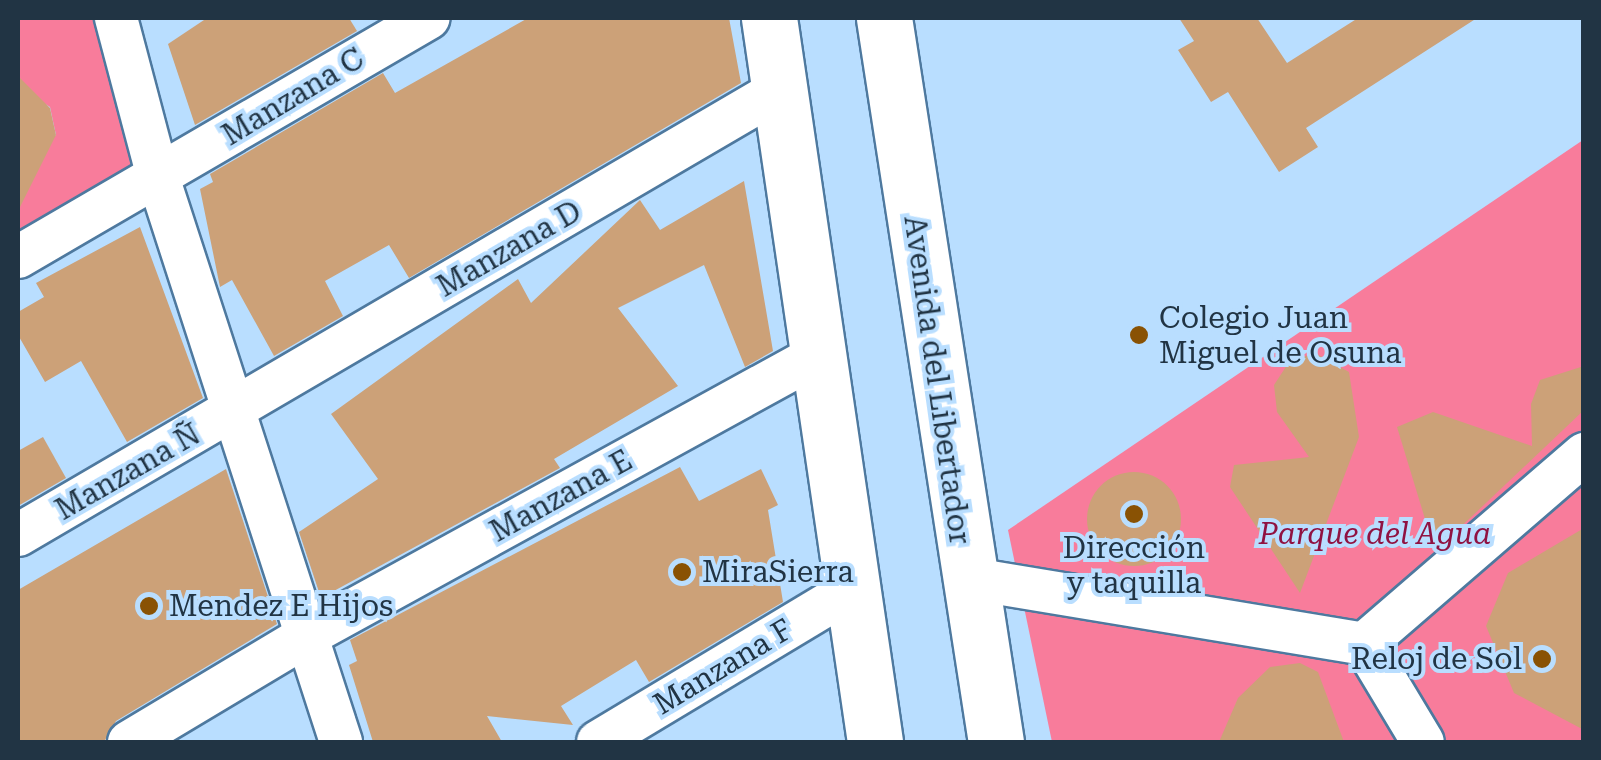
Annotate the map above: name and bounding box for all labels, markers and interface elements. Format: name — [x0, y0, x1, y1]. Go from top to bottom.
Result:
street label: Manzana C — [216, 41, 370, 153]
street label: Manzana D — [430, 193, 588, 305]
street label: Avenida del Libertador — [896, 213, 978, 547]
place label: Colegio Juan Miguel de Osuna — [1159, 300, 1401, 370]
marker: Colegio Juan Miguel de Osuna — [1128, 324, 1150, 346]
street label: Manzana Ñ — [49, 416, 207, 528]
street label: Manzana E — [484, 442, 638, 550]
marker: Dirección y taquilla — [1123, 503, 1145, 525]
park label: Parque del Agua — [1259, 516, 1491, 552]
place label: Dirección y taquilla — [1063, 530, 1205, 600]
place label: MiraSierra — [702, 554, 854, 590]
marker: MiraSierra — [671, 561, 693, 583]
place label: Mendez E Hijos — [169, 588, 393, 624]
marker: Mendez E Hijos — [138, 595, 160, 617]
street label: Manzana F — [647, 612, 799, 722]
place label: Reloj de Sol — [1351, 641, 1522, 677]
marker: Reloj de Sol — [1531, 648, 1553, 670]

